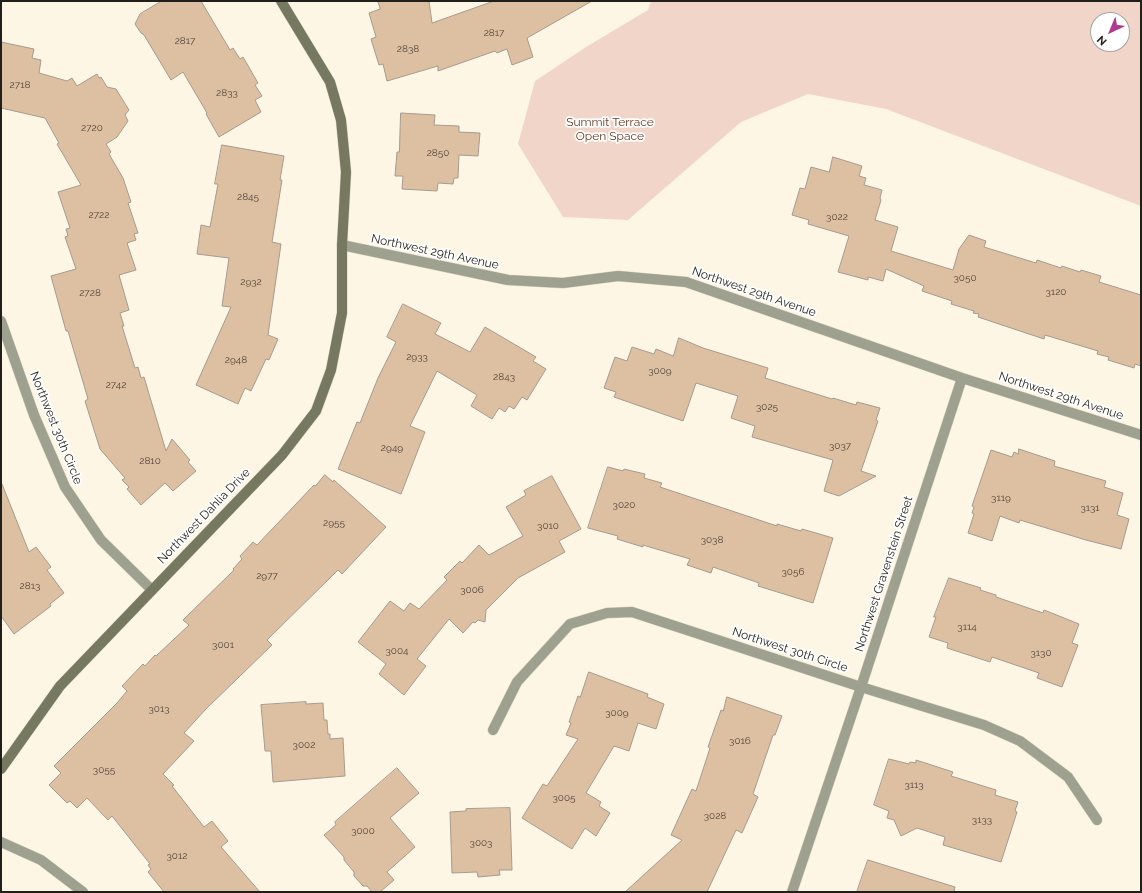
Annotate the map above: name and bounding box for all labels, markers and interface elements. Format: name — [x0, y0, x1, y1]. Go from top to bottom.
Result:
north arrow — [1090, 12, 1130, 52]
house number: 2817 — [484, 27, 504, 39]
text: N — [1094, 33, 1110, 48]
house number: 2817 — [175, 35, 195, 47]
house number: 2838 — [397, 43, 419, 55]
house number: 2718 — [10, 79, 30, 91]
house number: 2833 — [216, 87, 238, 99]
park label: Summit Terrace Open Space — [566, 115, 654, 143]
house number: 2720 — [81, 122, 103, 134]
house number: 2850 — [427, 147, 449, 159]
house number: 2845 — [237, 191, 259, 203]
house number: 2722 — [89, 209, 109, 221]
house number: 3022 — [826, 211, 848, 223]
street label: Northwest 29th Avenue — [370, 231, 500, 273]
street label: Northwest 29th Avenue — [690, 264, 818, 320]
house number: 3050 — [953, 272, 977, 284]
house number: 2932 — [240, 276, 262, 288]
house number: 3120 — [1046, 286, 1066, 298]
house number: 2728 — [79, 287, 101, 299]
house number: 2933 — [406, 351, 428, 363]
house number: 2948 — [225, 354, 247, 366]
house number: 3009 — [648, 365, 672, 377]
street label: Northwest 30th Circle — [27, 369, 85, 487]
street label: Northwest 29th Avenue — [997, 369, 1125, 423]
house number: 2843 — [493, 371, 515, 383]
house number: 2742 — [106, 379, 126, 391]
house number: 3025 — [756, 401, 778, 413]
house number: 3037 — [829, 440, 851, 452]
house number: 2949 — [381, 442, 403, 454]
house number: 2810 — [139, 455, 161, 467]
street label: Northwest Dahlia Drive — [155, 465, 253, 567]
house number: 3119 — [991, 492, 1011, 504]
street label: Northwest Gravenstein Street — [852, 494, 916, 654]
house number: 3020 — [613, 499, 635, 511]
house number: 3131 — [1080, 502, 1100, 514]
house number: 2955 — [323, 517, 345, 529]
house number: 3010 — [537, 520, 559, 532]
house number: 3038 — [701, 534, 723, 546]
house number: 3056 — [782, 566, 804, 578]
house number: 2977 — [256, 570, 278, 582]
house number: 2813 — [20, 580, 40, 592]
house number: 3006 — [460, 584, 484, 596]
house number: 3114 — [957, 621, 977, 633]
street label: Northwest 30th Circle — [731, 625, 849, 675]
house number: 3001 — [212, 639, 234, 651]
house number: 3004 — [385, 645, 409, 657]
house number: 3130 — [1030, 647, 1052, 659]
house number: 3013 — [148, 703, 170, 715]
house number: 3009 — [605, 707, 629, 719]
house number: 3016 — [729, 735, 751, 747]
house number: 3002 — [293, 739, 315, 751]
house number: 3055 — [93, 764, 115, 776]
house number: 3113 — [904, 779, 924, 791]
house number: 3005 — [552, 792, 576, 804]
house number: 3028 — [704, 810, 726, 822]
house number: 3133 — [972, 814, 992, 826]
house number: 3000 — [351, 825, 375, 837]
house number: 3003 — [470, 837, 492, 849]
house number: 3012 — [167, 850, 187, 862]

